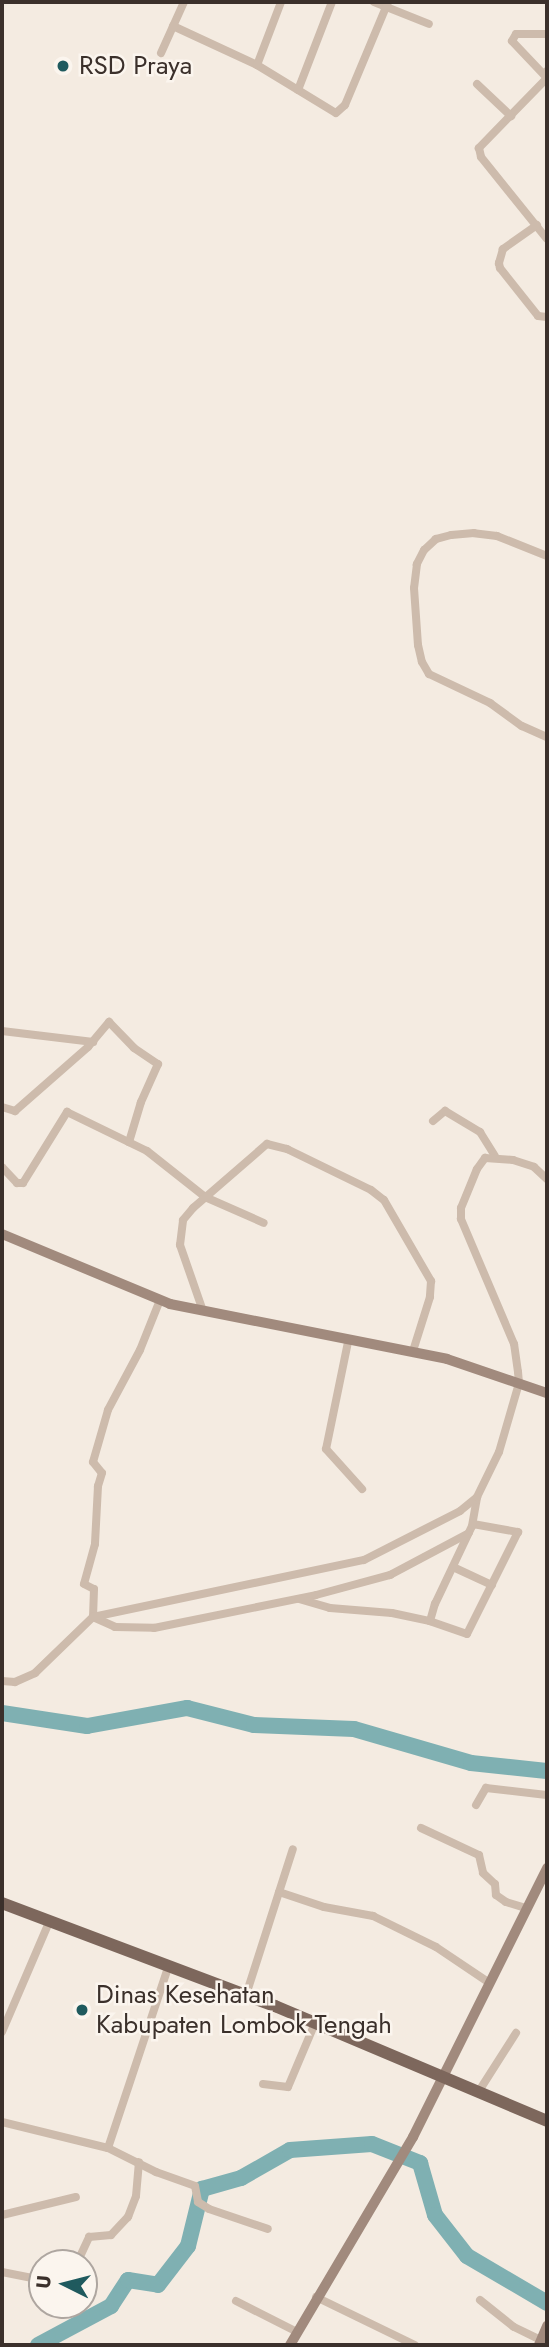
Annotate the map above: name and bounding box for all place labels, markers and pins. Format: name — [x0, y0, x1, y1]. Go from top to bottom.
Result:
place label: RSD Praya — [79, 50, 192, 82]
marker: RSD Praya — [53, 56, 73, 76]
place label: Dinas Kesehatan Kabupaten Lombok Tengah — [96, 1979, 392, 2040]
marker: Dinas Kesehatan Kabupaten Lombok Tengah — [74, 2002, 90, 2018]

